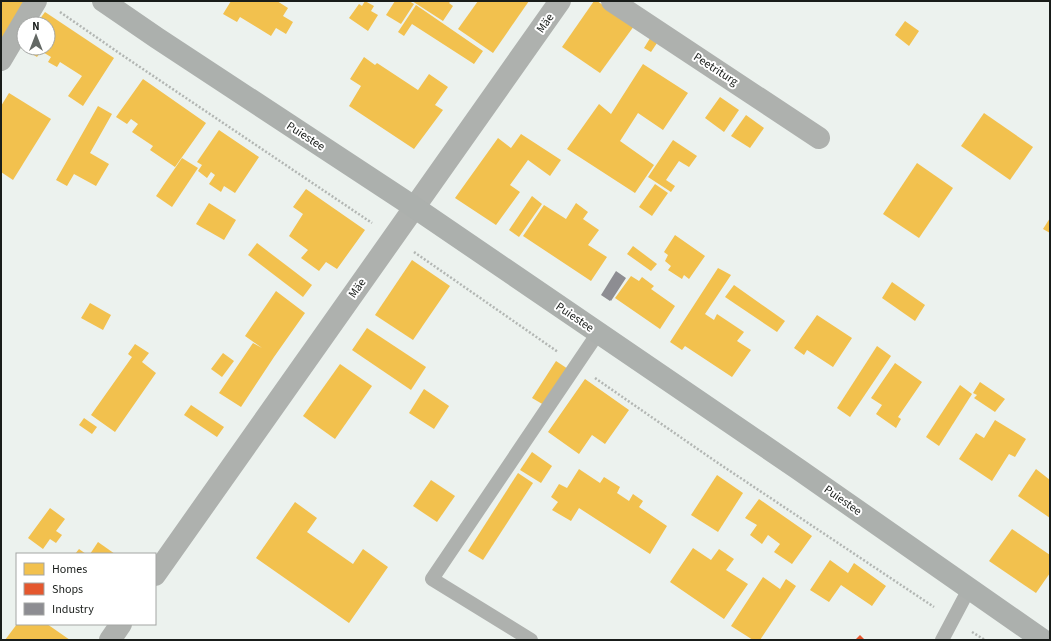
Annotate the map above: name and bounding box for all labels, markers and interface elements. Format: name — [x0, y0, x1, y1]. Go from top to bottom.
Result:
street label: Mäe — [533, 10, 558, 37]
north arrow — [16, 16, 56, 56]
text: N — [32, 19, 40, 34]
street label: Peetriturg — [690, 49, 741, 90]
street label: Puiestee — [283, 118, 328, 155]
street label: Mäe — [345, 275, 370, 302]
street label: Puiestee — [552, 298, 597, 336]
street label: Puiestee — [820, 481, 865, 520]
legend — [16, 553, 156, 625]
text: Homes — [52, 561, 87, 578]
text: Shops — [52, 581, 83, 598]
text: Industry — [52, 601, 94, 618]

